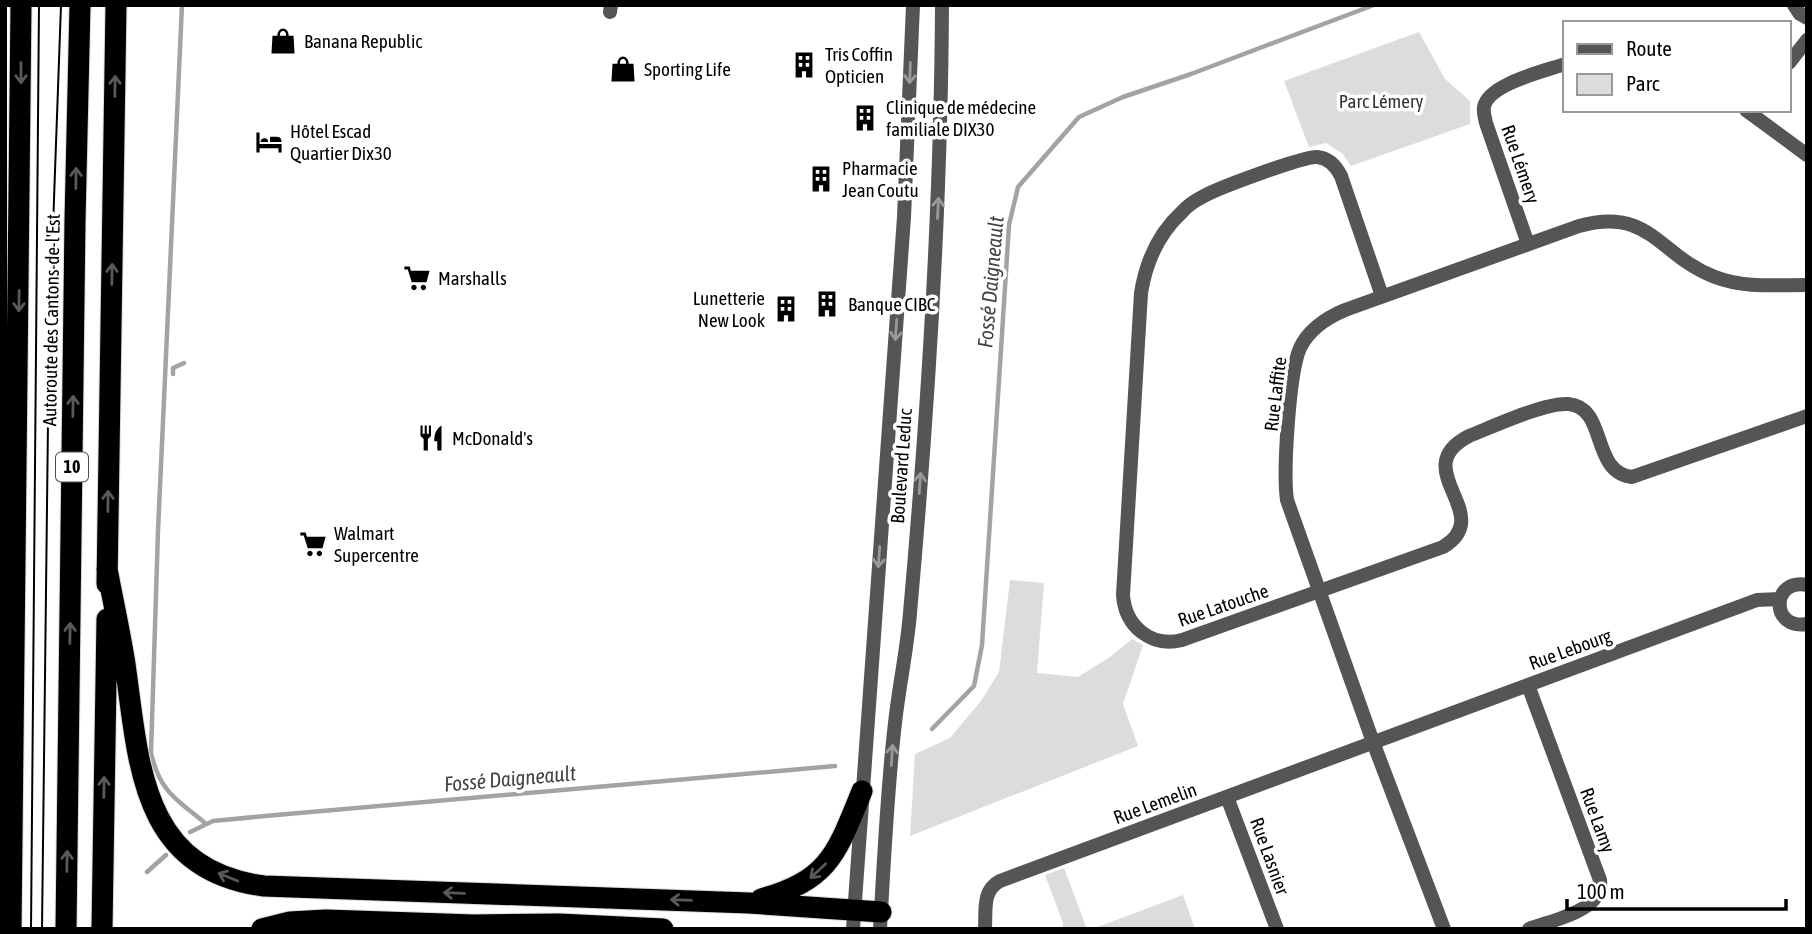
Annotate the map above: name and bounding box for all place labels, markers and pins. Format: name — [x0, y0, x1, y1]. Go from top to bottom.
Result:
shop icon: Banana Republic — [268, 26, 298, 56]
place label: Banana Republic — [304, 30, 423, 52]
place label: Tris Coffin Opticien — [825, 43, 893, 87]
building icon: Tris Coffin Opticien — [789, 50, 819, 80]
shop icon: Sporting Life — [608, 54, 638, 84]
place label: Sporting Life — [644, 58, 731, 80]
place label: Clinique de médecine familiale DIX30 — [886, 96, 1036, 140]
building icon: Clinique de médecine familiale DIX30 — [850, 103, 880, 133]
place label: Hôtel Escad Quartier Dix30 — [290, 120, 392, 164]
hotel icon: Hôtel Escad Quartier Dix30 — [254, 127, 284, 157]
place label: Pharmacie Jean Coutu — [842, 157, 919, 201]
building icon: Pharmacie Jean Coutu — [806, 164, 836, 194]
supermarket icon: Marshalls — [402, 263, 432, 293]
place label: Marshalls — [438, 267, 507, 289]
place label: Lunetterie New Look — [693, 287, 766, 331]
building icon: Banque CIBC — [812, 289, 842, 319]
place label: Banque CIBC — [848, 293, 936, 315]
building icon: Lunetterie New Look — [771, 294, 801, 324]
restaurant icon: McDonald's — [416, 423, 446, 453]
place label: McDonald's — [452, 427, 533, 449]
place label: Walmart Supercentre — [334, 522, 419, 566]
supermarket icon: Walmart Supercentre — [298, 529, 328, 559]

